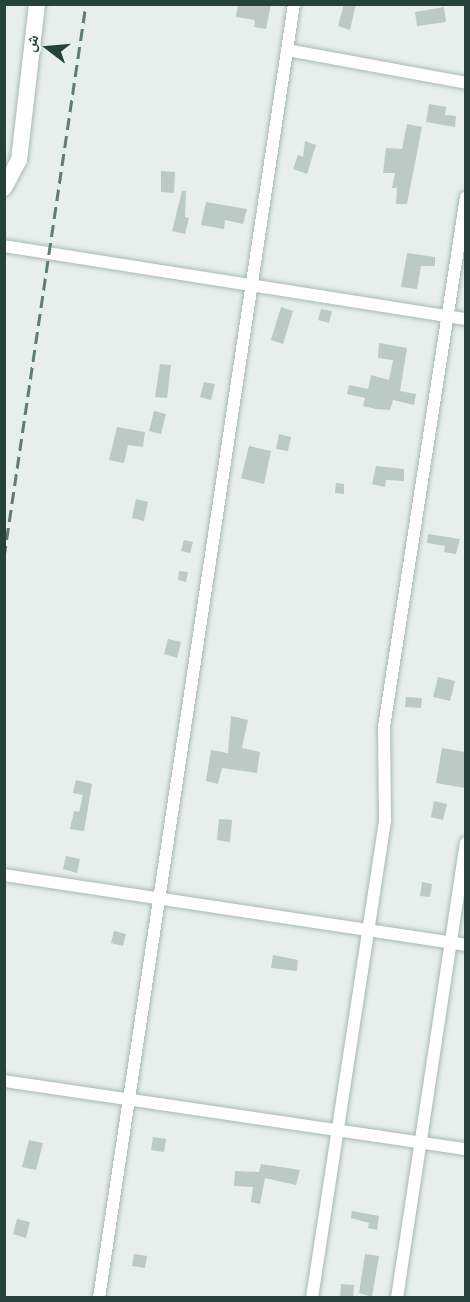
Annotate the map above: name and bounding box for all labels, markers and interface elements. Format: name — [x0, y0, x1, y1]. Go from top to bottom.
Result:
north arrow — [18, 18, 78, 78]
text: ش — [19, 32, 43, 54]

